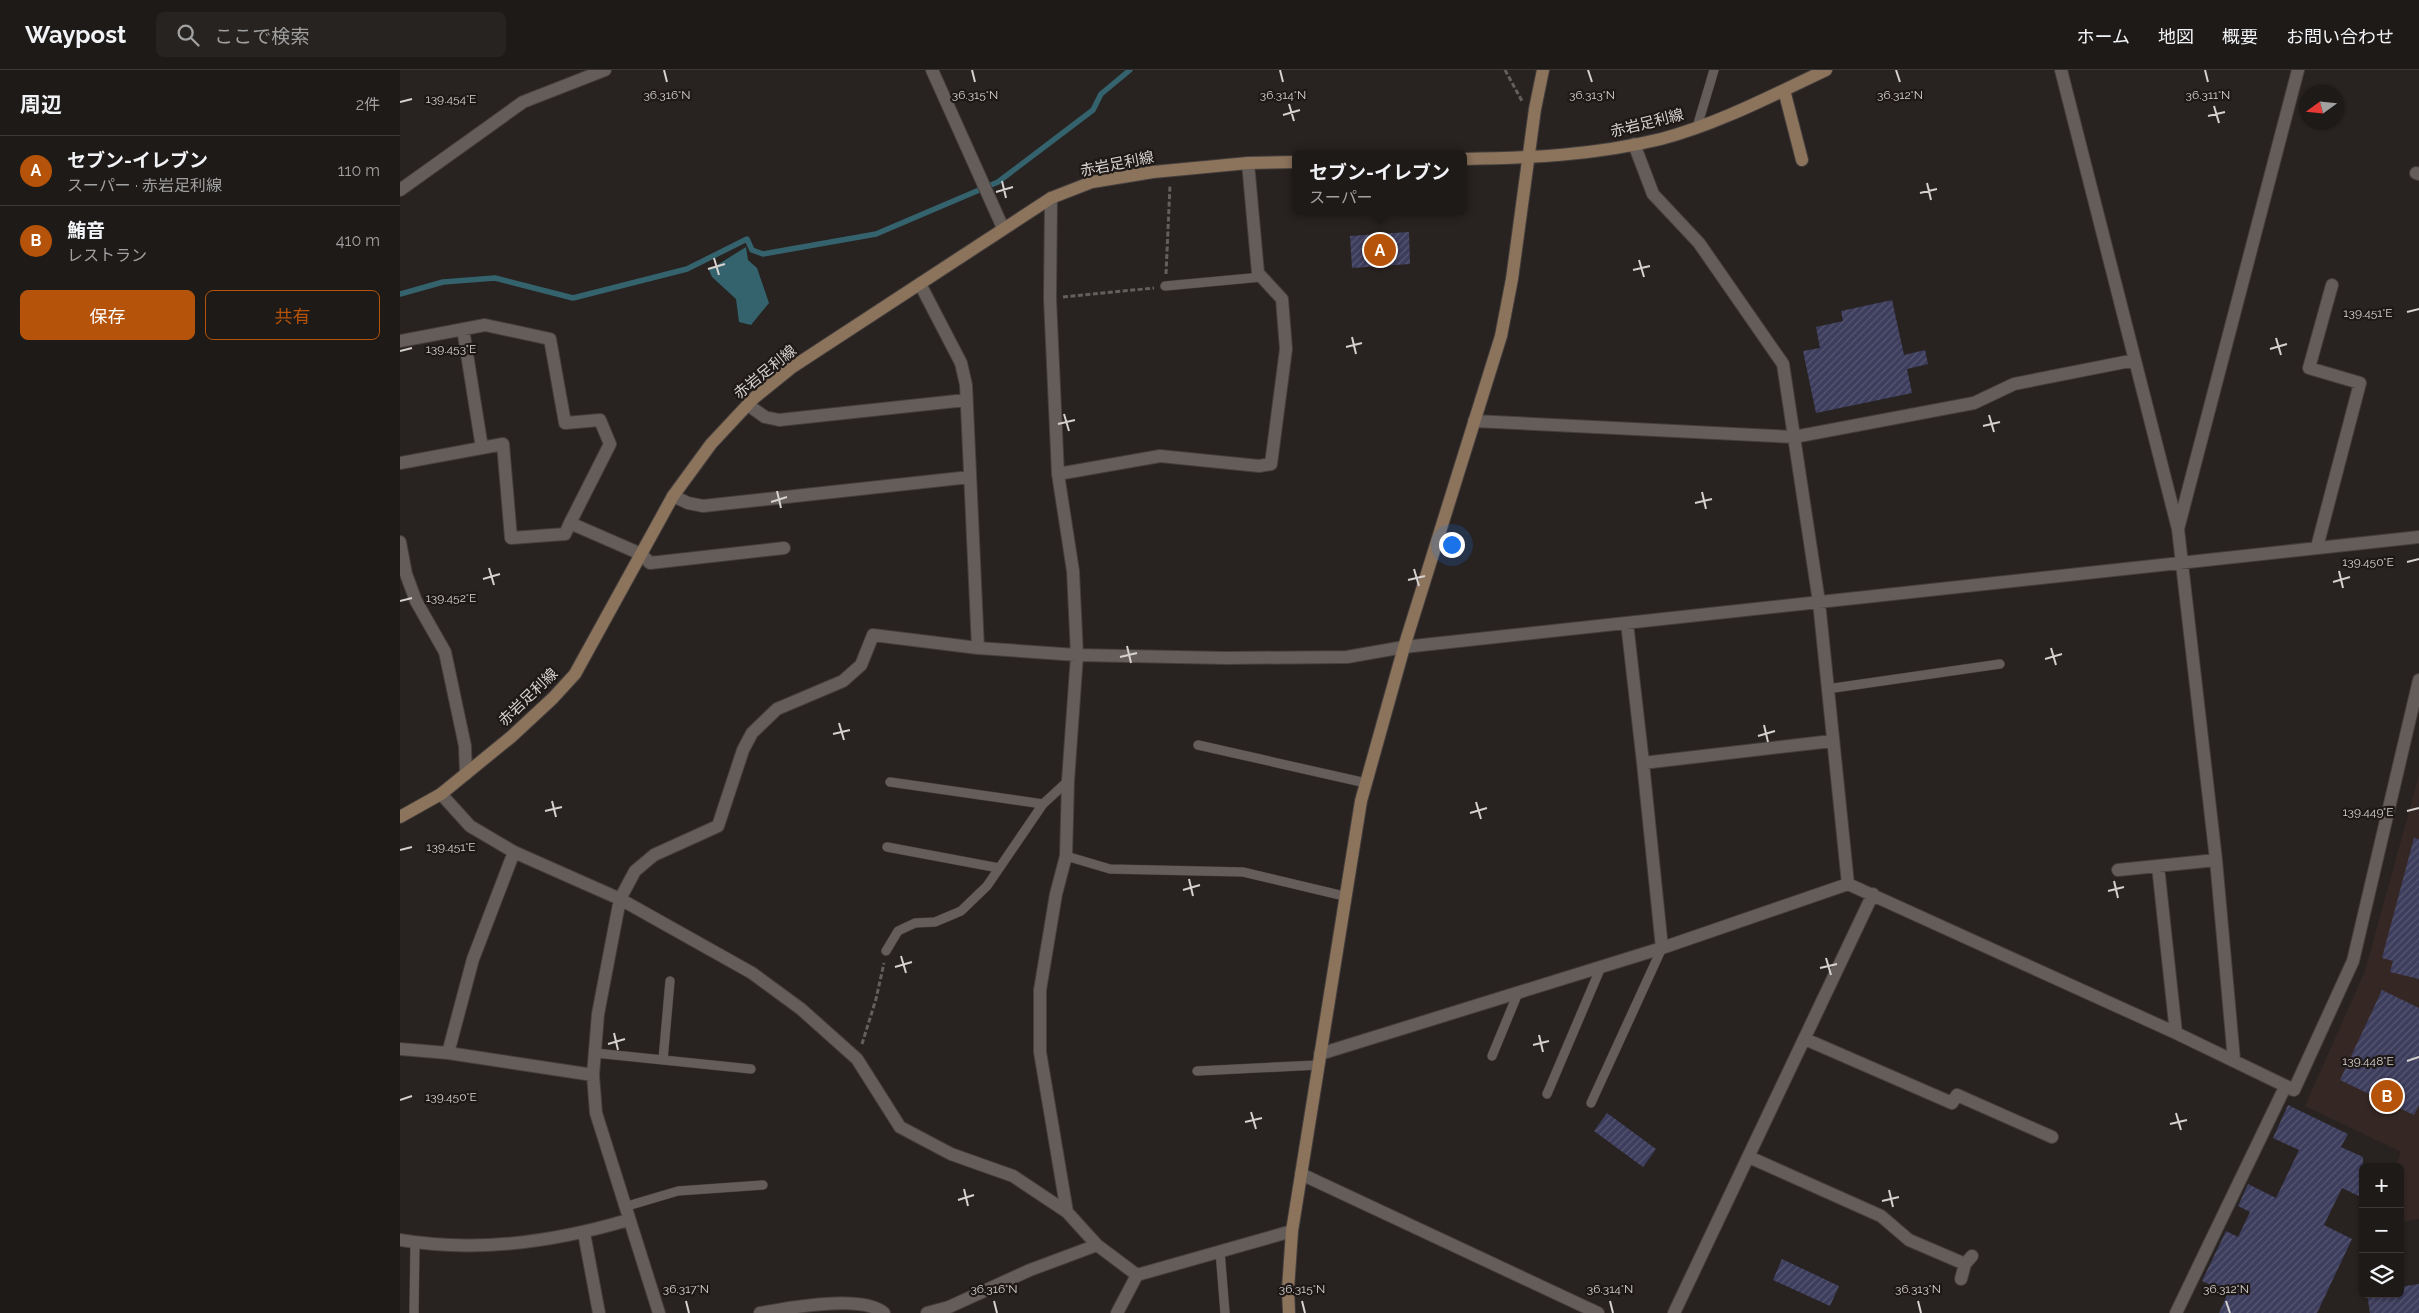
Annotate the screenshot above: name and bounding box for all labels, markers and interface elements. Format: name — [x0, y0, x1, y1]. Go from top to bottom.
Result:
search box — [156, 12, 506, 57]
text: Waypost — [25, 20, 126, 49]
icon: search — [174, 21, 202, 49]
text: ここで検索 — [214, 25, 309, 47]
text: ホーム — [2077, 26, 2130, 47]
text: 地図 — [2158, 26, 2194, 47]
text: 概要 — [2222, 26, 2258, 47]
text: お問い合わせ — [2286, 26, 2394, 47]
north arrow — [2299, 85, 2344, 130]
text: 36.316°N — [643, 88, 691, 102]
text: 36.315°N — [952, 88, 998, 102]
text: 36.314°N — [1260, 88, 1306, 102]
text: 36.313°N — [1569, 88, 1615, 102]
text: 36.312°N — [1877, 88, 1923, 102]
text: 36.311°N — [2186, 88, 2230, 102]
text: 周辺 — [20, 92, 62, 117]
text: 139.454°E — [426, 92, 476, 106]
text: 2件 — [356, 95, 380, 114]
street label: 赤岩足利線 — [1608, 105, 1686, 141]
street label: 赤岩足利線 — [1078, 148, 1156, 180]
text: セブン-イレブン — [67, 149, 208, 171]
popup — [1292, 150, 1467, 215]
text: A — [31, 161, 41, 180]
text: 110 m — [338, 161, 380, 180]
text: セブン-イレブン — [1309, 161, 1450, 183]
text: スーパー · 赤岩足利線 — [67, 176, 222, 195]
text: スーパー — [1309, 188, 1373, 207]
text: 鮪音 — [67, 219, 105, 241]
text: B — [31, 231, 41, 250]
text: 410 m — [336, 231, 380, 250]
pin: A — [1364, 231, 1396, 269]
text: レストラン — [67, 246, 147, 265]
button: 保存 — [20, 290, 195, 340]
button: 共有 — [205, 290, 380, 340]
text: 139.451°E — [2343, 306, 2393, 320]
street label: 赤岩足利線 — [730, 341, 800, 403]
text: 139.453°E — [426, 342, 476, 356]
your location — [1439, 532, 1465, 558]
text: 139.450°E — [2342, 555, 2394, 569]
text: 139.452°E — [426, 591, 476, 605]
street label: 赤岩足利線 — [495, 664, 561, 730]
text: 139.449°E — [2342, 805, 2394, 819]
text: 139.451°E — [426, 840, 476, 854]
text: 139.448°E — [2342, 1054, 2394, 1068]
pin: B — [2371, 1077, 2403, 1115]
text: 139.450°E — [425, 1090, 477, 1104]
map controls — [2359, 1163, 2404, 1298]
button: + — [2359, 1163, 2404, 1208]
button: − — [2359, 1208, 2404, 1253]
button: layers — [2359, 1253, 2404, 1298]
text: 36.317°N — [663, 1282, 709, 1296]
text: 36.316°N — [970, 1282, 1018, 1296]
text: 36.315°N — [1279, 1282, 1325, 1296]
text: 36.314°N — [1587, 1282, 1633, 1296]
text: 36.313°N — [1895, 1282, 1941, 1296]
text: 36.312°N — [2203, 1282, 2249, 1296]

